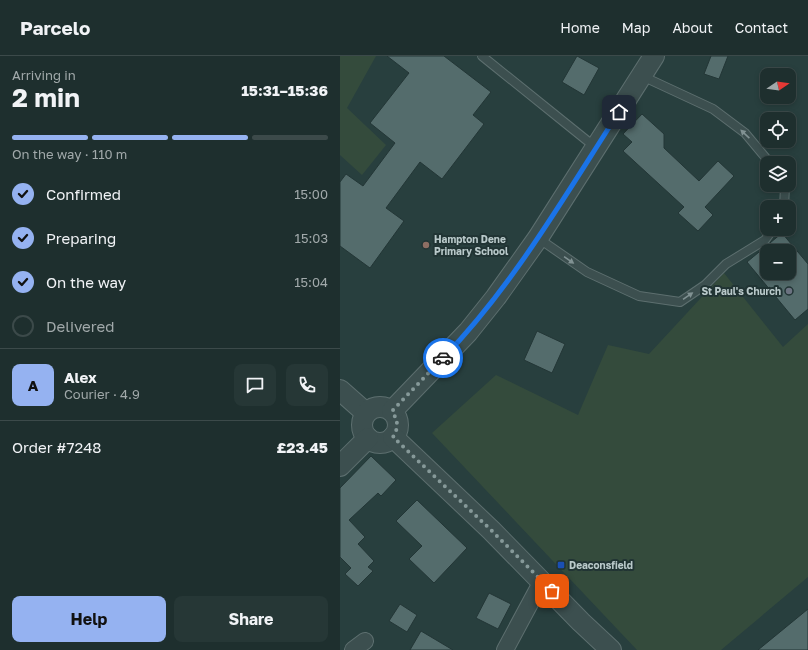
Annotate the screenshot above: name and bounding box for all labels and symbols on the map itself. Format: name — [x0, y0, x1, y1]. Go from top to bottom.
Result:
north arrow — [760, 68, 796, 104]
pin — [602, 95, 636, 129]
one-way arrow — [740, 129, 750, 138]
place label: Hampton Dene Primary School — [434, 233, 509, 257]
marker: Hampton Dene Primary School — [421, 240, 431, 250]
one-way arrow — [564, 256, 575, 264]
place label: St Paul's Church — [701, 285, 781, 297]
marker: St Paul's Church — [784, 286, 794, 296]
one-way arrow — [683, 292, 694, 300]
courier — [423, 338, 463, 378]
place label: Deaconsfield — [569, 559, 633, 571]
marker: Deaconsfield — [556, 560, 566, 570]
pin — [535, 574, 569, 608]

